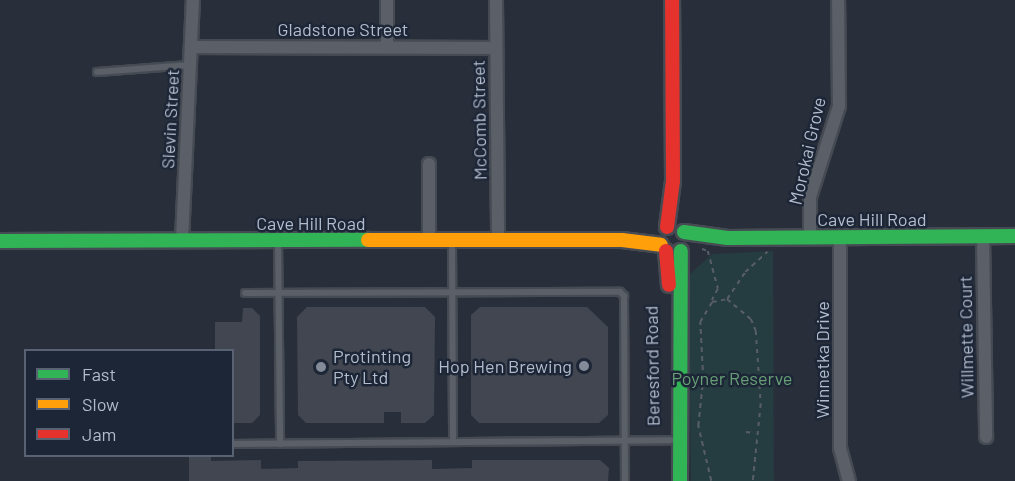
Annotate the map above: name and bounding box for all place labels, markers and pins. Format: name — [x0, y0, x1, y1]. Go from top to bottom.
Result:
place label: Protinting Pty Ltd — [333, 346, 411, 388]
place label: Hop Hen Brewing — [438, 355, 572, 377]
marker: Hop Hen Brewing — [577, 359, 591, 373]
marker: Protinting Pty Ltd — [314, 360, 328, 374]

